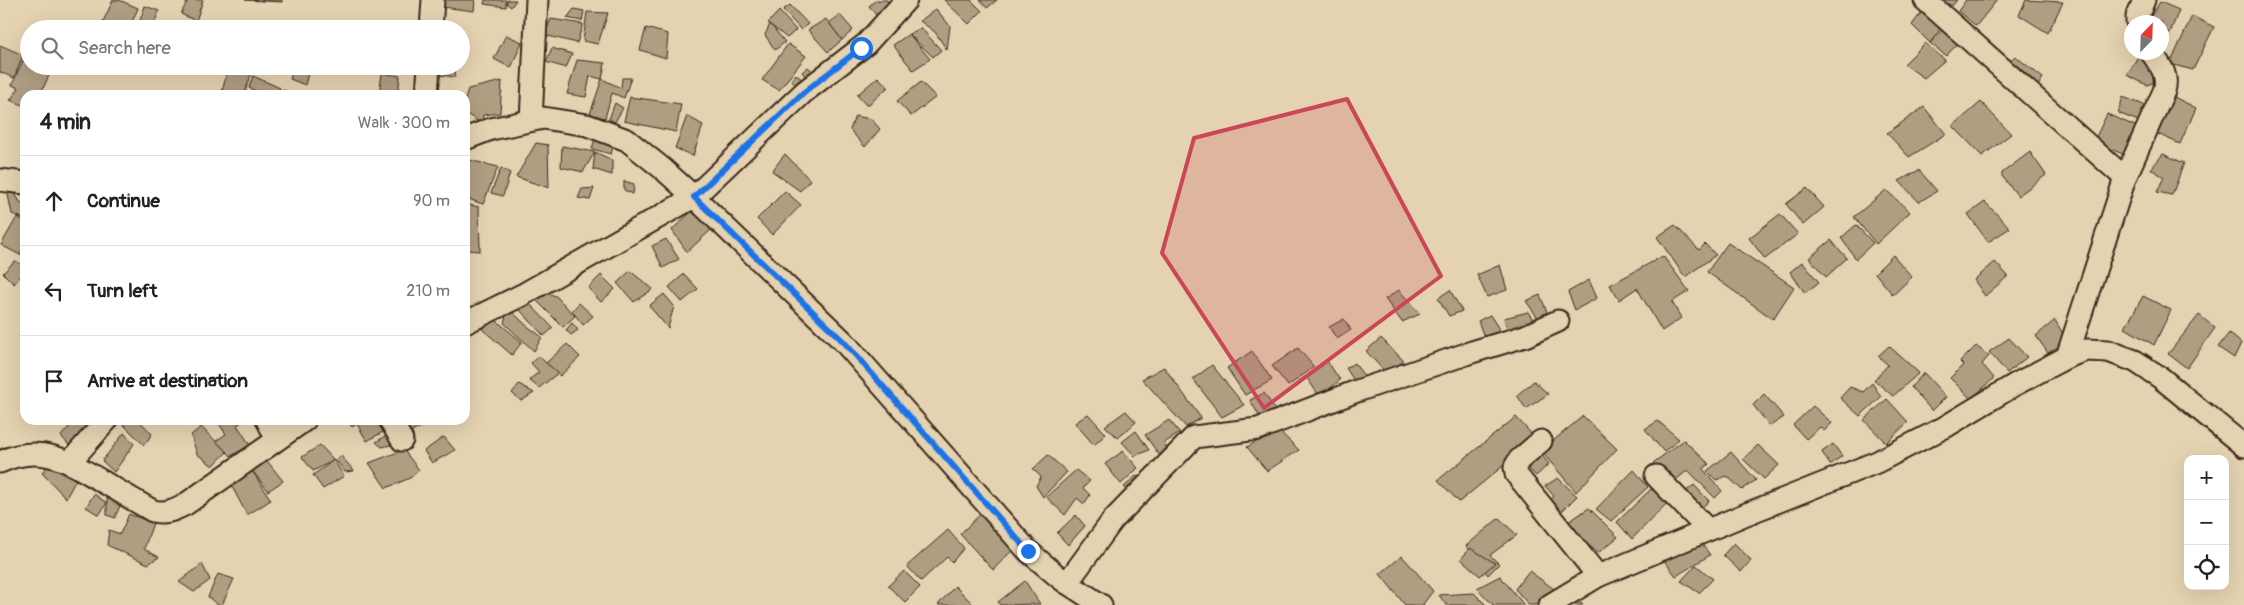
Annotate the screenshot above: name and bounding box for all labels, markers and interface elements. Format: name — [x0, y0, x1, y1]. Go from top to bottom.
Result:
north arrow — [2124, 15, 2169, 60]
search box — [20, 20, 470, 75]
icon: search — [38, 34, 66, 62]
text: Search here — [78, 36, 171, 60]
route start — [850, 37, 873, 60]
text: 4 min — [40, 109, 91, 136]
text: Walk · 300 m — [358, 113, 450, 133]
icon: ahead — [40, 187, 68, 215]
text: Continue — [87, 189, 160, 213]
text: 90 m — [413, 191, 450, 211]
icon: left — [40, 277, 68, 305]
text: Turn left — [87, 279, 157, 303]
text: 210 m — [406, 281, 450, 301]
icon: arrive — [40, 367, 68, 395]
text: Arrive at destination — [87, 369, 248, 393]
map controls — [2184, 455, 2229, 590]
button: + — [2184, 455, 2229, 500]
button: − — [2184, 500, 2229, 545]
route end — [1017, 540, 1040, 563]
button: locate — [2184, 545, 2229, 590]

